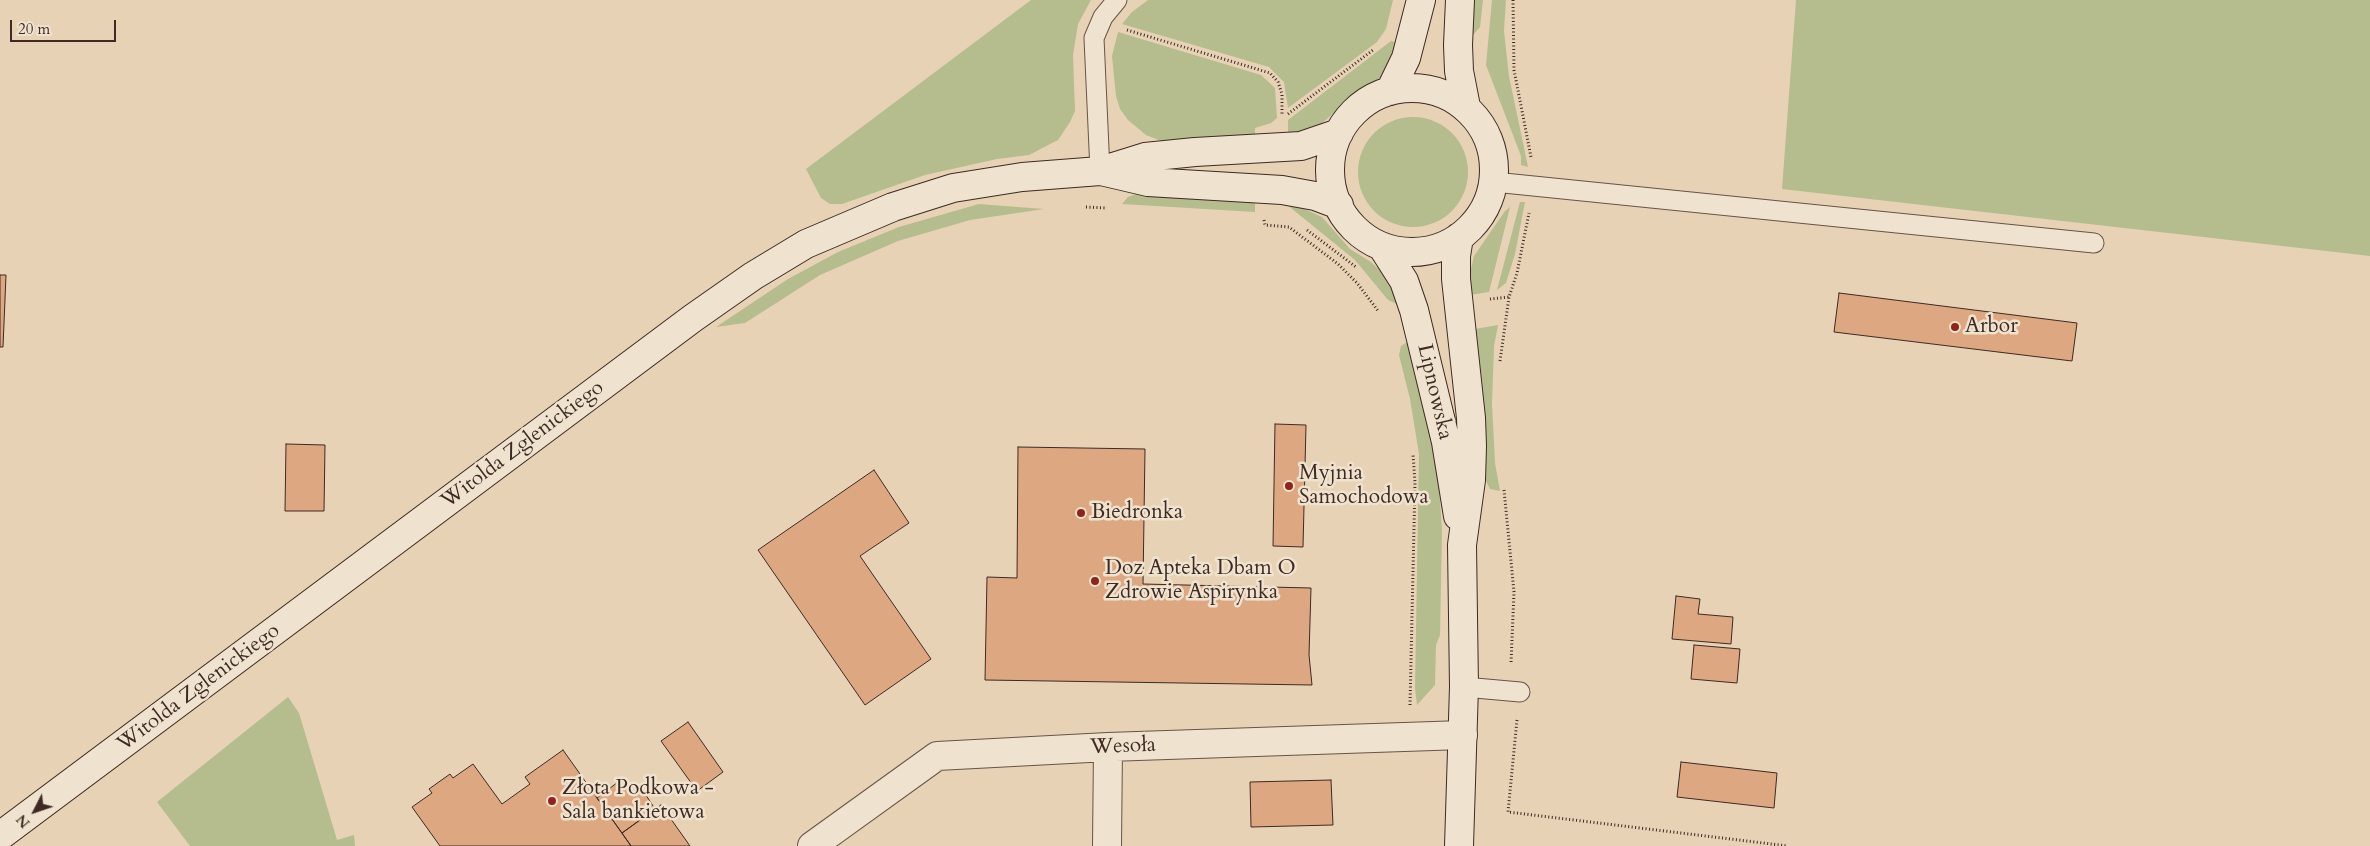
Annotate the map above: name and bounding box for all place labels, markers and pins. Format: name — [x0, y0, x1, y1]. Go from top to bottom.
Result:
place label: Arbor — [1965, 314, 2018, 340]
marker: Arbor — [1949, 321, 1961, 333]
place label: Myjnia Samochodowa — [1299, 461, 1429, 511]
marker: Myjnia Samochodowa — [1283, 480, 1295, 492]
place label: Biedronka — [1091, 500, 1183, 526]
marker: Biedronka — [1075, 507, 1087, 519]
place label: Doz Apteka Dbam O Zdrowie Aspirynka — [1105, 556, 1296, 606]
marker: Doz Apteka Dbam O Zdrowie Aspirynka — [1089, 575, 1101, 587]
place label: Złota Podkowa - Sala bankietowa — [562, 776, 714, 826]
marker: Złota Podkowa - Sala bankietowa — [546, 795, 558, 807]

